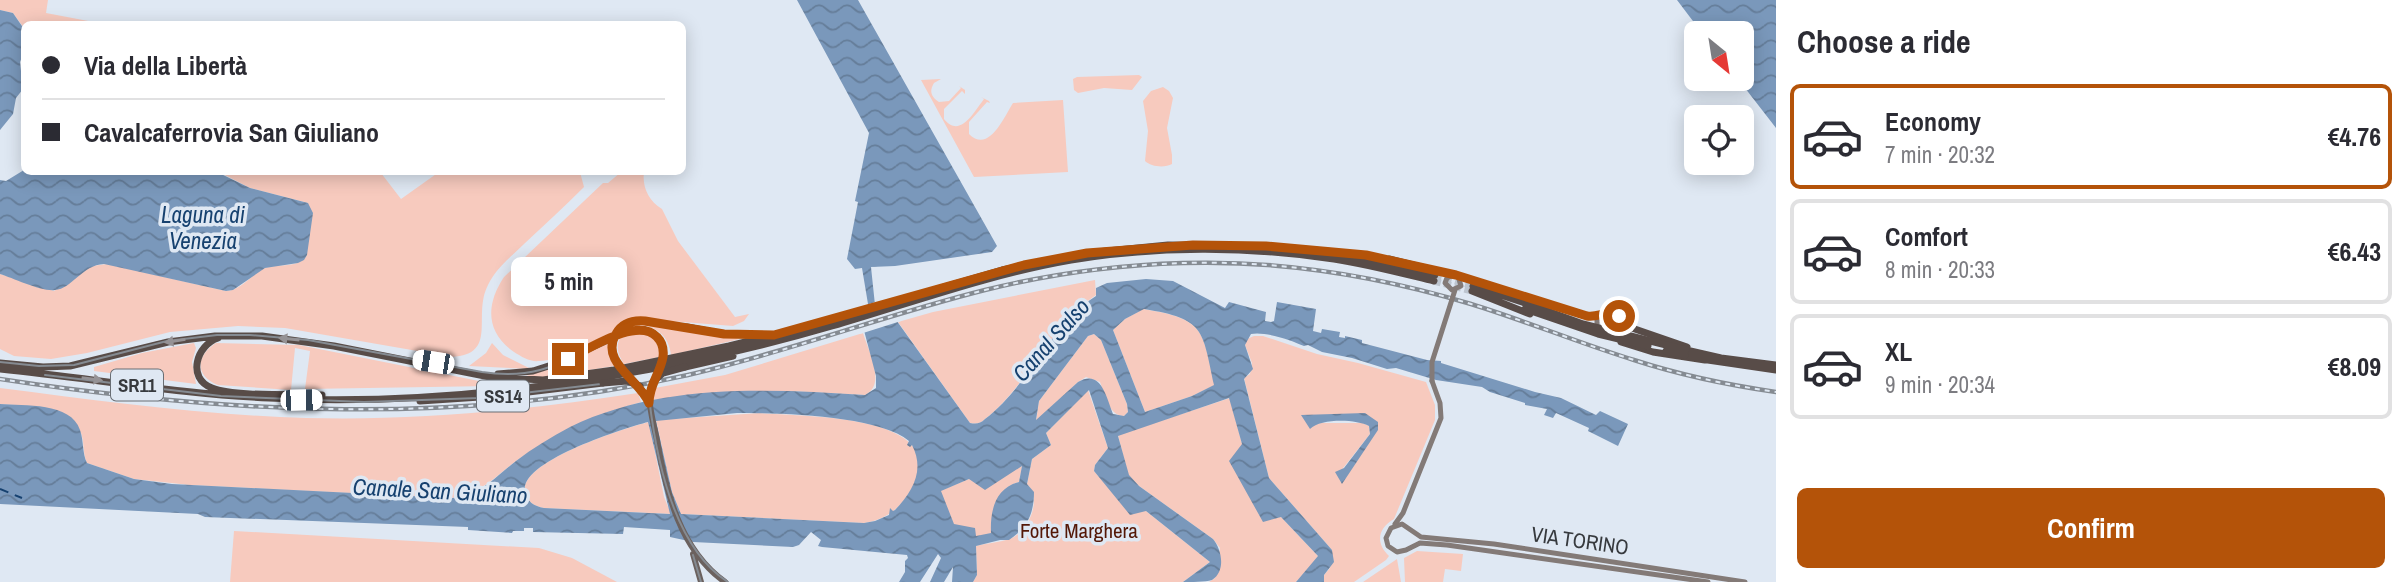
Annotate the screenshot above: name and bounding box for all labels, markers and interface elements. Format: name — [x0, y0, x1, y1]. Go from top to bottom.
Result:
text: Choose a ride — [1797, 20, 1971, 63]
north arrow — [1684, 21, 1754, 91]
map controls — [1684, 21, 1754, 175]
text: Via della Libertà — [84, 48, 247, 83]
text: Economy — [1885, 104, 1981, 139]
button: locate — [1684, 105, 1754, 175]
icon: car — [1801, 105, 1864, 168]
text: Cavalcaferrovia San Giuliano — [84, 115, 379, 150]
text: €4.76 — [2328, 119, 2381, 154]
text: 7 min · 20:32 — [1885, 139, 1995, 170]
water label: Laguna di Venezia — [161, 199, 246, 256]
text: Comfort — [1885, 219, 1968, 254]
icon: car — [1801, 220, 1864, 283]
text: €6.43 — [2328, 234, 2381, 269]
text: 8 min · 20:33 — [1885, 254, 1995, 285]
callout: 5 min — [510, 258, 626, 306]
text: 5 min — [544, 266, 594, 297]
water label: Canal Salso — [1005, 292, 1096, 388]
route start — [1603, 300, 1635, 332]
one-way arrow — [278, 333, 300, 344]
text: XL — [1885, 334, 1912, 369]
icon: car — [1801, 335, 1864, 398]
one-way arrow — [164, 336, 186, 347]
route end — [552, 343, 584, 375]
car — [411, 348, 456, 376]
text: €8.09 — [2328, 349, 2381, 384]
text: 9 min · 20:34 — [1885, 369, 1995, 400]
road number: SR11 — [111, 370, 163, 400]
one-way arrow — [81, 374, 103, 385]
road number: SS14 — [477, 380, 529, 412]
car — [280, 389, 323, 411]
water label: Canale San Giuliano — [352, 470, 528, 511]
button: Confirm — [1797, 488, 2385, 568]
park label: Forte Marghera — [1020, 516, 1138, 545]
street label: VIA TORINO — [1530, 519, 1631, 562]

